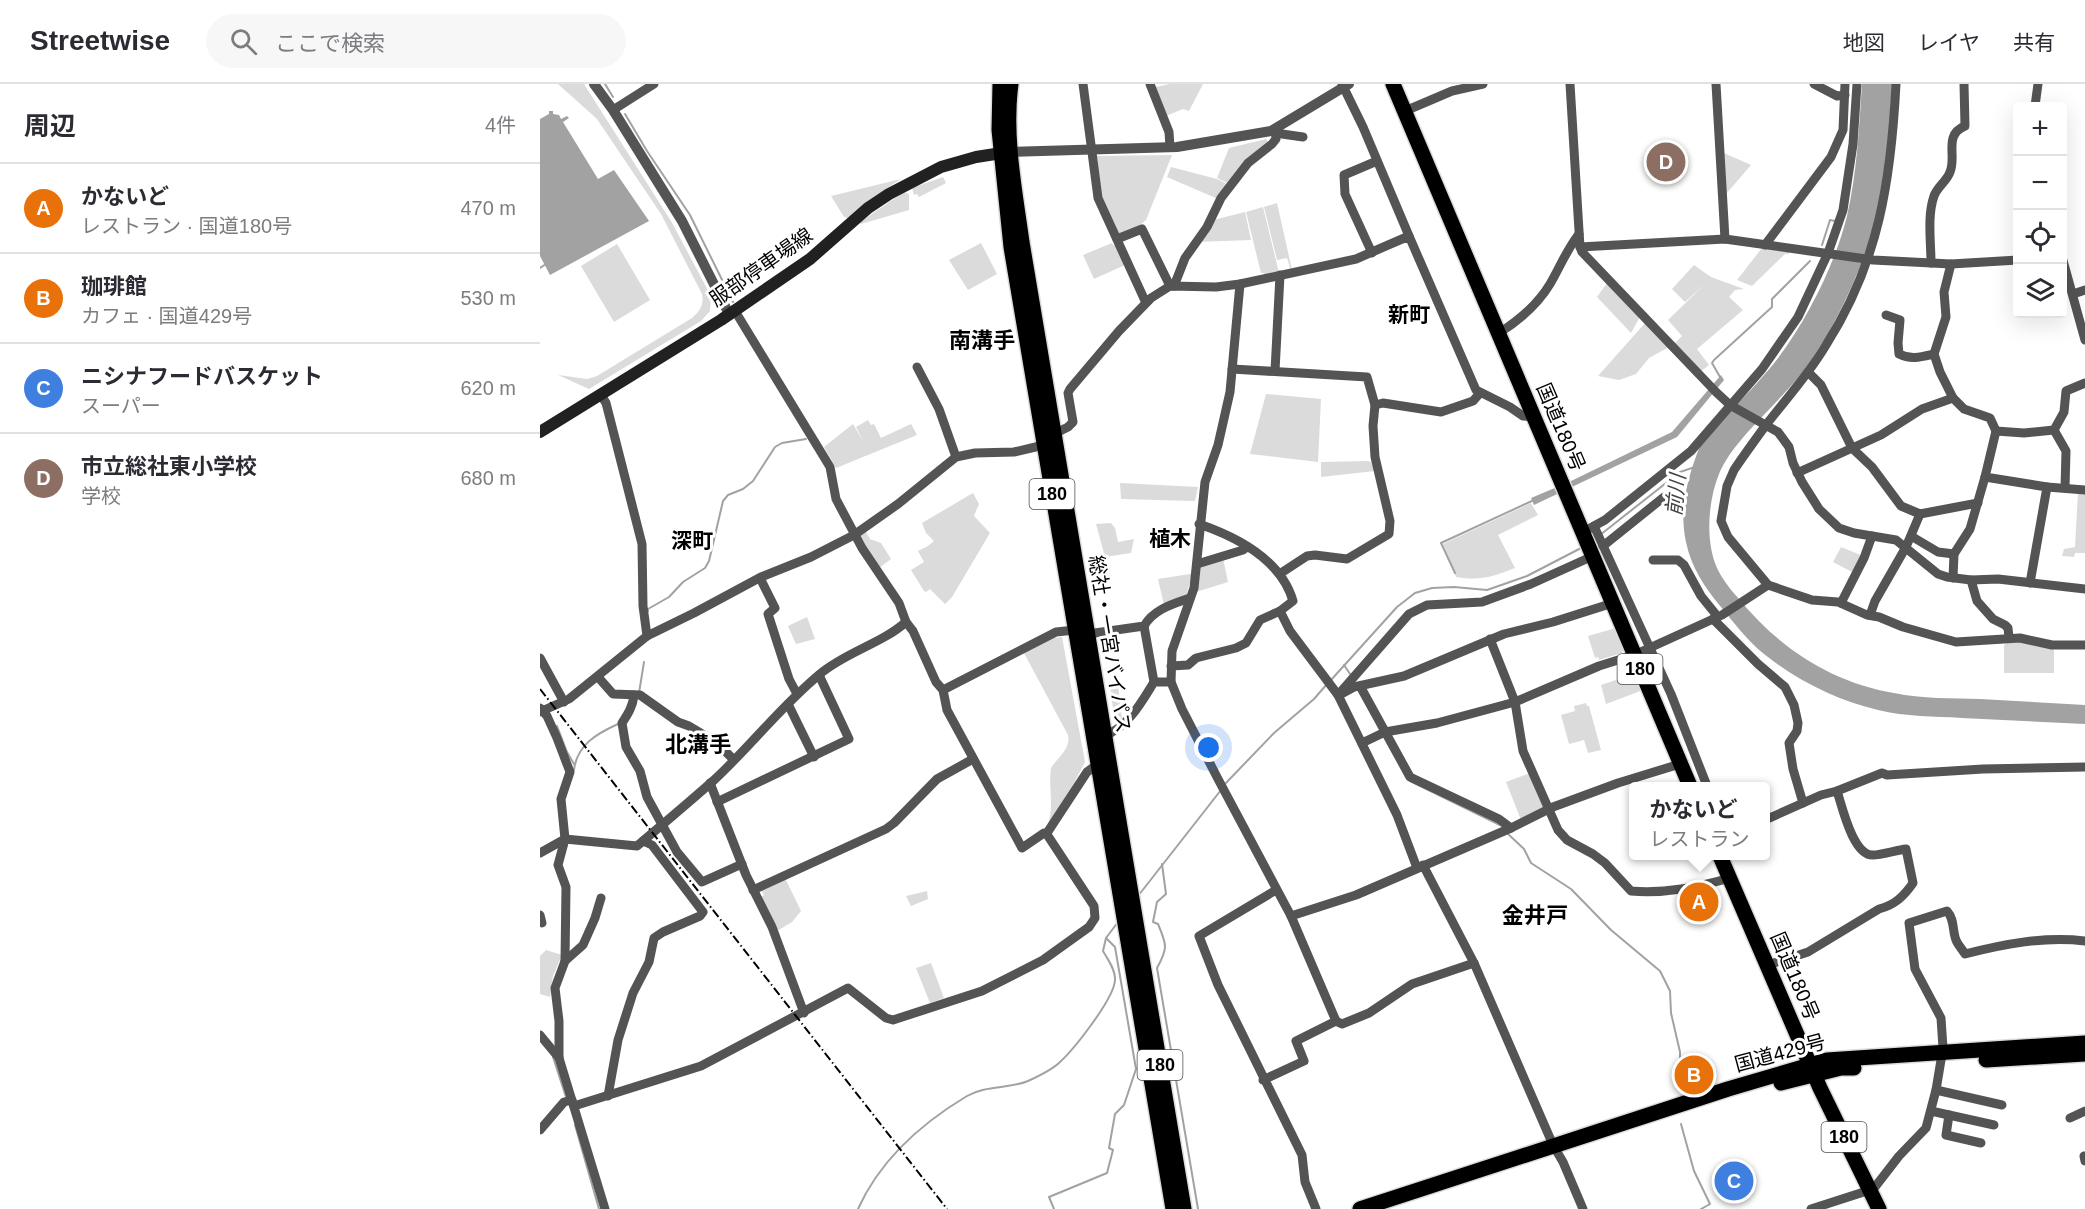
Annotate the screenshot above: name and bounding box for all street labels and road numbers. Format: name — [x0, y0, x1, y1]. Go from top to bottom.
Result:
street label: 服部停車場線 — [706, 224, 816, 310]
street label: 国道180号 — [1533, 380, 1589, 474]
road number: 180 — [1030, 479, 1074, 509]
street label: 総社・一宮バイパス — [1085, 554, 1135, 734]
road number: 180 — [1618, 654, 1662, 684]
street label: 国道180号 — [1767, 929, 1823, 1023]
street label: 国道429号 — [1732, 1030, 1828, 1076]
road number: 180 — [1138, 1050, 1182, 1080]
road number: 180 — [1822, 1122, 1866, 1152]

